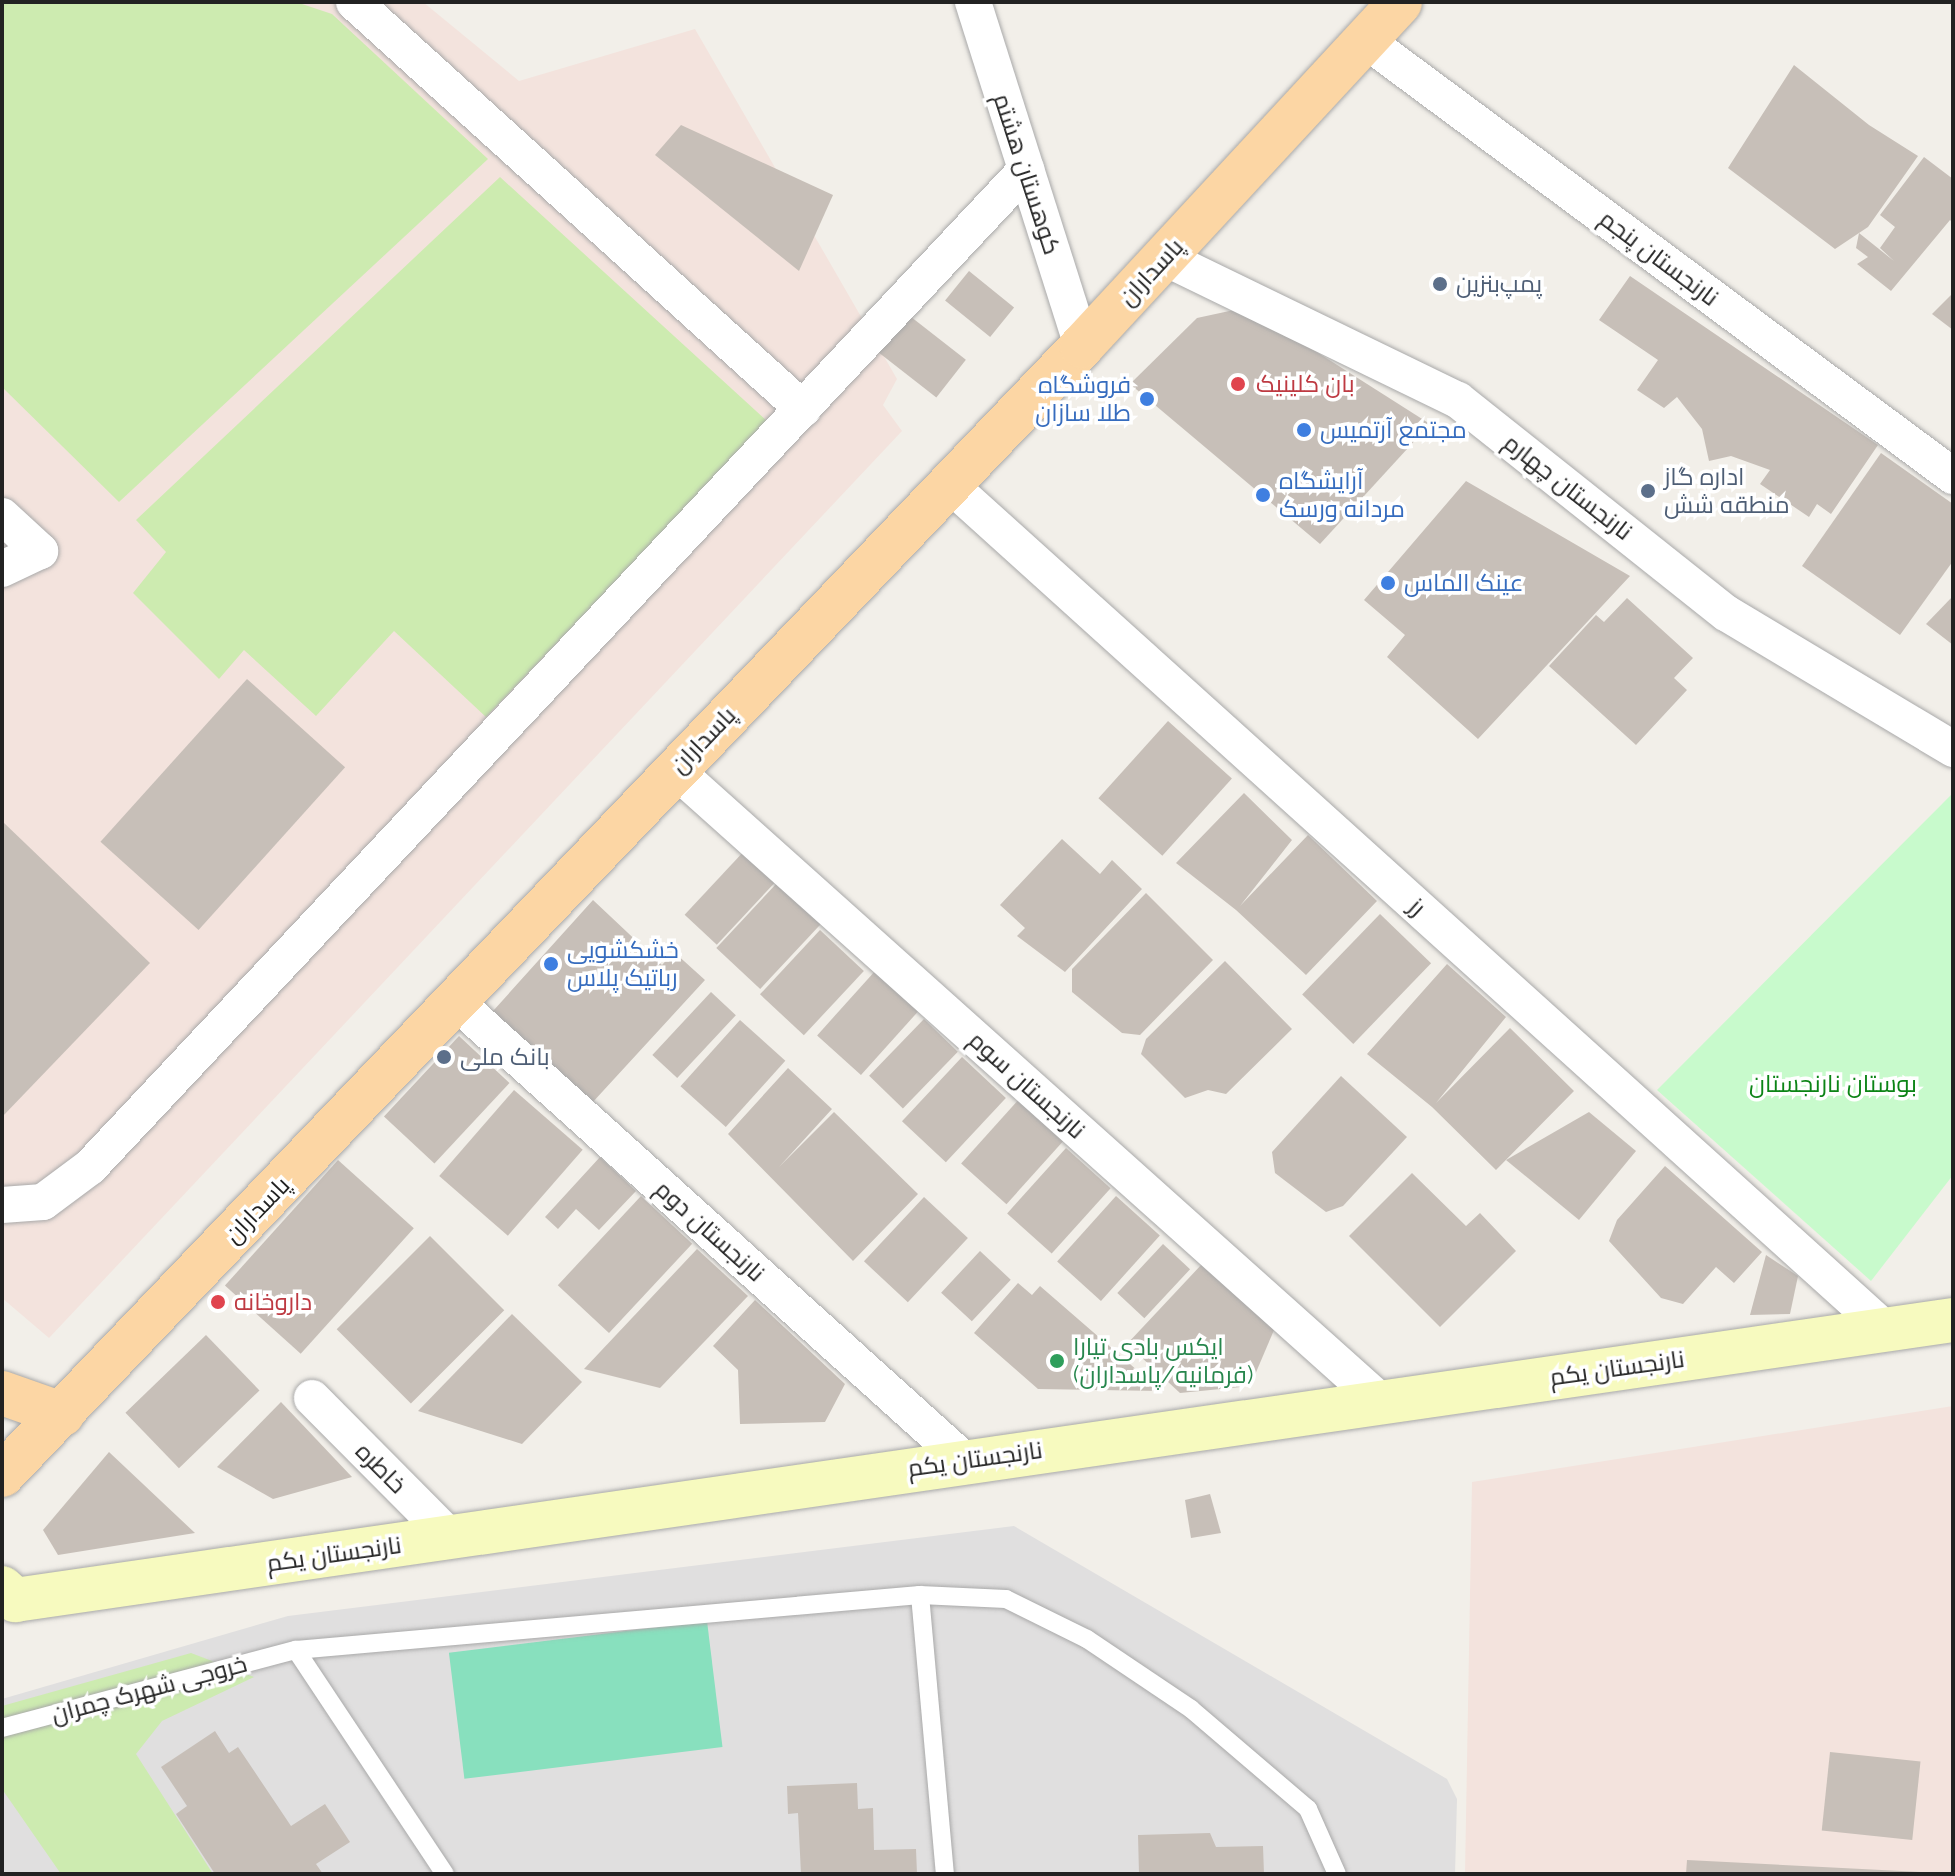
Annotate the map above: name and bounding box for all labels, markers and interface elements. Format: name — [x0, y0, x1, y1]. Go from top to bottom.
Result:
street label: کوهستان هشتم — [987, 90, 1067, 258]
street label: نارنجستان پنجم — [1594, 204, 1724, 312]
street label: پاسداران — [1113, 232, 1189, 312]
place label: پمپ‌بنزین — [1456, 270, 1542, 298]
marker: پمپ‌بنزین — [1431, 275, 1449, 293]
place label: بان کلینیک — [1256, 370, 1355, 398]
place label: فروشگاه طلا سازان — [1035, 371, 1131, 427]
marker: بان کلینیک — [1227, 373, 1249, 395]
marker: فروشگاه طلا سازان — [1138, 390, 1156, 408]
place label: مجتمع آرتمیس — [1320, 416, 1467, 444]
marker: مجتمع آرتمیس — [1295, 421, 1313, 439]
street label: نارنجستان چهارم — [1498, 428, 1638, 546]
place label: اداره گاز منطقه شش — [1664, 463, 1790, 519]
place label: آرایشگاه مردانه ورسک — [1279, 467, 1405, 523]
marker: اداره گاز منطقه شش — [1639, 482, 1657, 500]
marker: آرایشگاه مردانه ورسک — [1254, 486, 1272, 504]
place label: عینک الماس — [1404, 569, 1523, 597]
marker: عینک الماس — [1379, 574, 1397, 592]
street label: پاسداران — [664, 701, 742, 779]
street label: رز — [1403, 892, 1431, 922]
place label: خشکشویی رباتیک پلاس — [567, 936, 679, 992]
marker: خشکشویی رباتیک پلاس — [542, 955, 560, 973]
street label: نارنجستان سوم — [963, 1025, 1091, 1145]
place label: بانک ملی — [460, 1043, 550, 1071]
marker: بانک ملی — [435, 1048, 453, 1066]
park label: بوستان نارنجستان — [1749, 1070, 1917, 1098]
street label: پاسداران — [218, 1171, 296, 1249]
street label: نارنجستان دوم — [649, 1174, 771, 1288]
place label: داروخانه — [234, 1288, 312, 1316]
marker: داروخانه — [209, 1293, 227, 1311]
place label: ایکس بادی تیارا (فرمانیه/پاسداران) — [1073, 1333, 1253, 1389]
street label: نارنجستان یکم — [1548, 1344, 1686, 1392]
marker: ایکس بادی تیارا (فرمانیه/پاسداران) — [1048, 1352, 1066, 1370]
street label: نارنجستان یکم — [906, 1435, 1044, 1483]
street label: خاطره — [350, 1437, 412, 1499]
street label: نارنجستان یکم — [265, 1530, 403, 1578]
street label: خروجی شهرک چمران — [48, 1649, 250, 1729]

